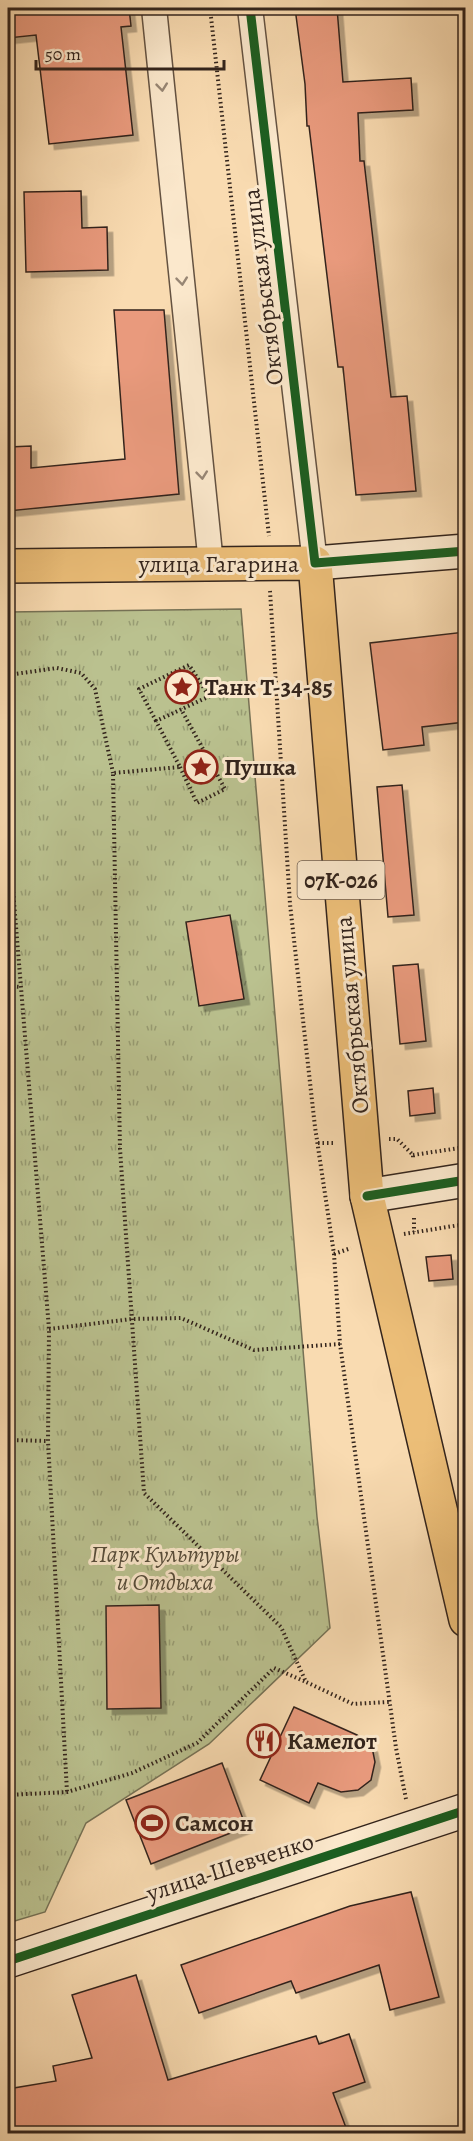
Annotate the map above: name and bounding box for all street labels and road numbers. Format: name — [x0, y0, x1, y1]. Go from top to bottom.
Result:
street label: Октябрьская улица — [235, 187, 291, 387]
street label: улица Гагарина — [138, 548, 299, 580]
road number: 07К-026 — [298, 861, 385, 899]
street label: Октябрьская улица — [327, 915, 377, 1115]
street label: улица Шевченко — [141, 1825, 318, 1909]

